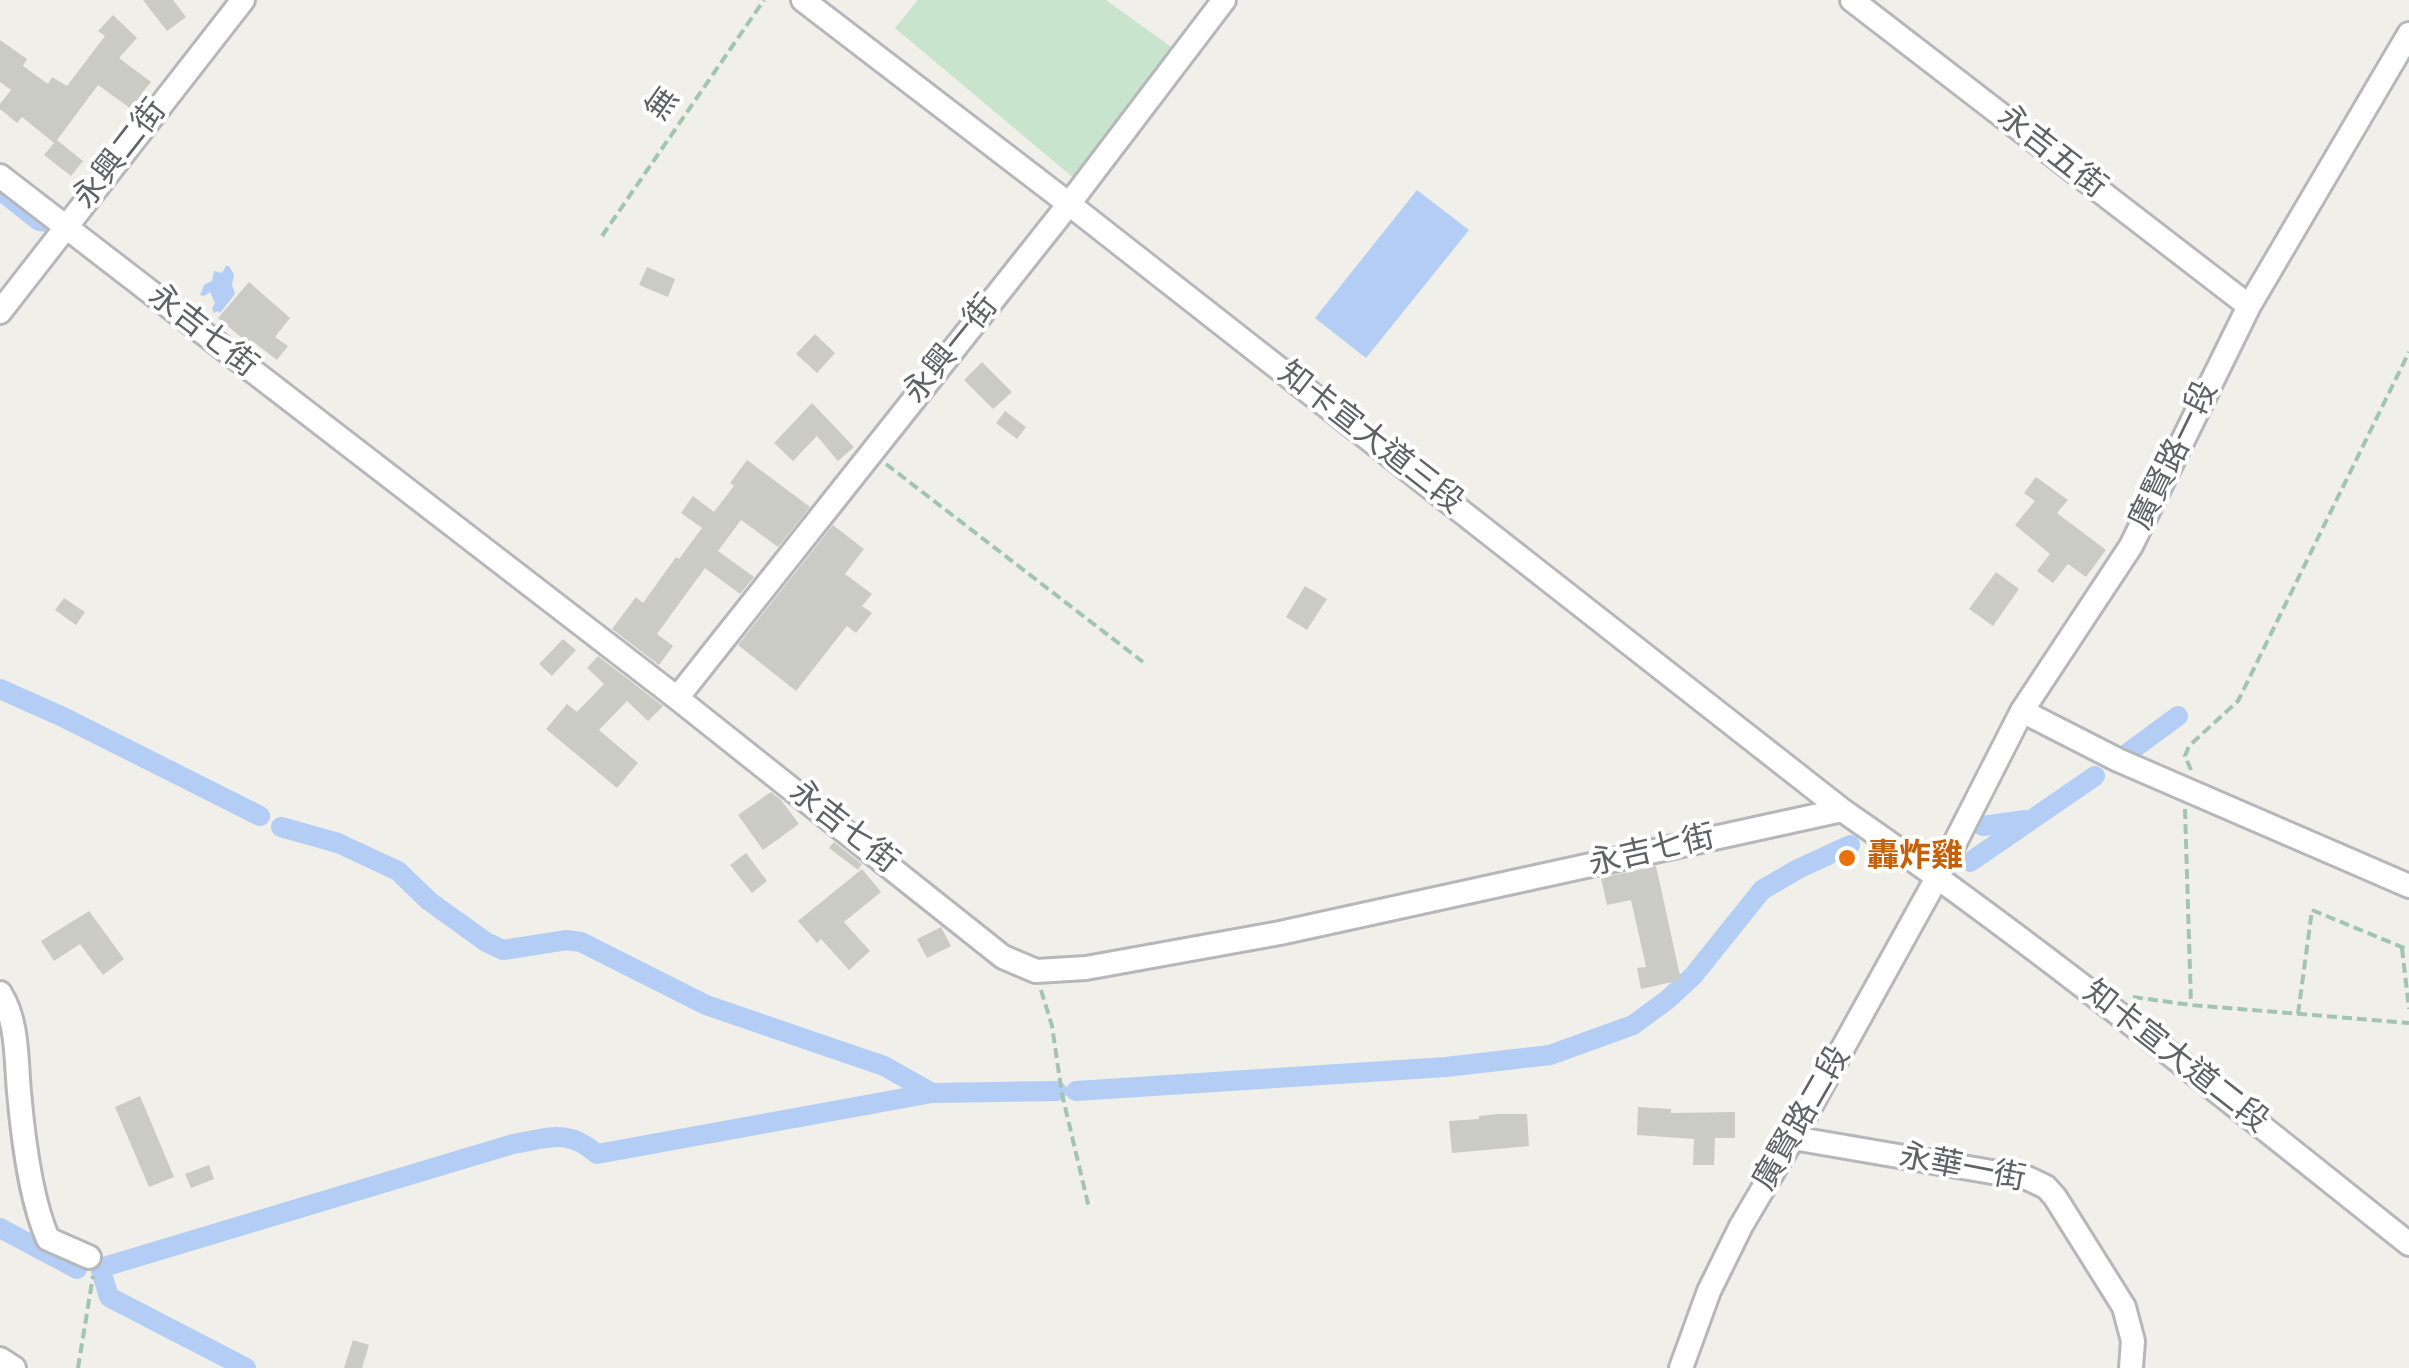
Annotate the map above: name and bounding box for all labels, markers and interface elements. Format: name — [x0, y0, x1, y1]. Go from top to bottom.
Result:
street label: 無 — [639, 81, 689, 129]
street label: 永興二街 — [66, 93, 176, 217]
street label: 永吉五街 — [1989, 98, 2113, 208]
street label: 永吉七街 — [140, 277, 264, 387]
street label: 永興一街 — [897, 288, 1007, 412]
street label: 知卡宣大道三段 — [1270, 355, 1470, 523]
street label: 廣賢路一段 — [2123, 376, 2227, 536]
street label: 永吉七街 — [781, 773, 905, 883]
street label: 永吉七街 — [1585, 819, 1719, 885]
place label: 轟炸雞 — [1867, 839, 1963, 877]
marker: 轟炸雞 — [1836, 847, 1858, 869]
street label: 知卡宣大道二段 — [2075, 974, 2275, 1142]
street label: 廣賢路二段 — [1746, 1040, 1860, 1198]
street label: 永華一街 — [1896, 1138, 2028, 1200]

